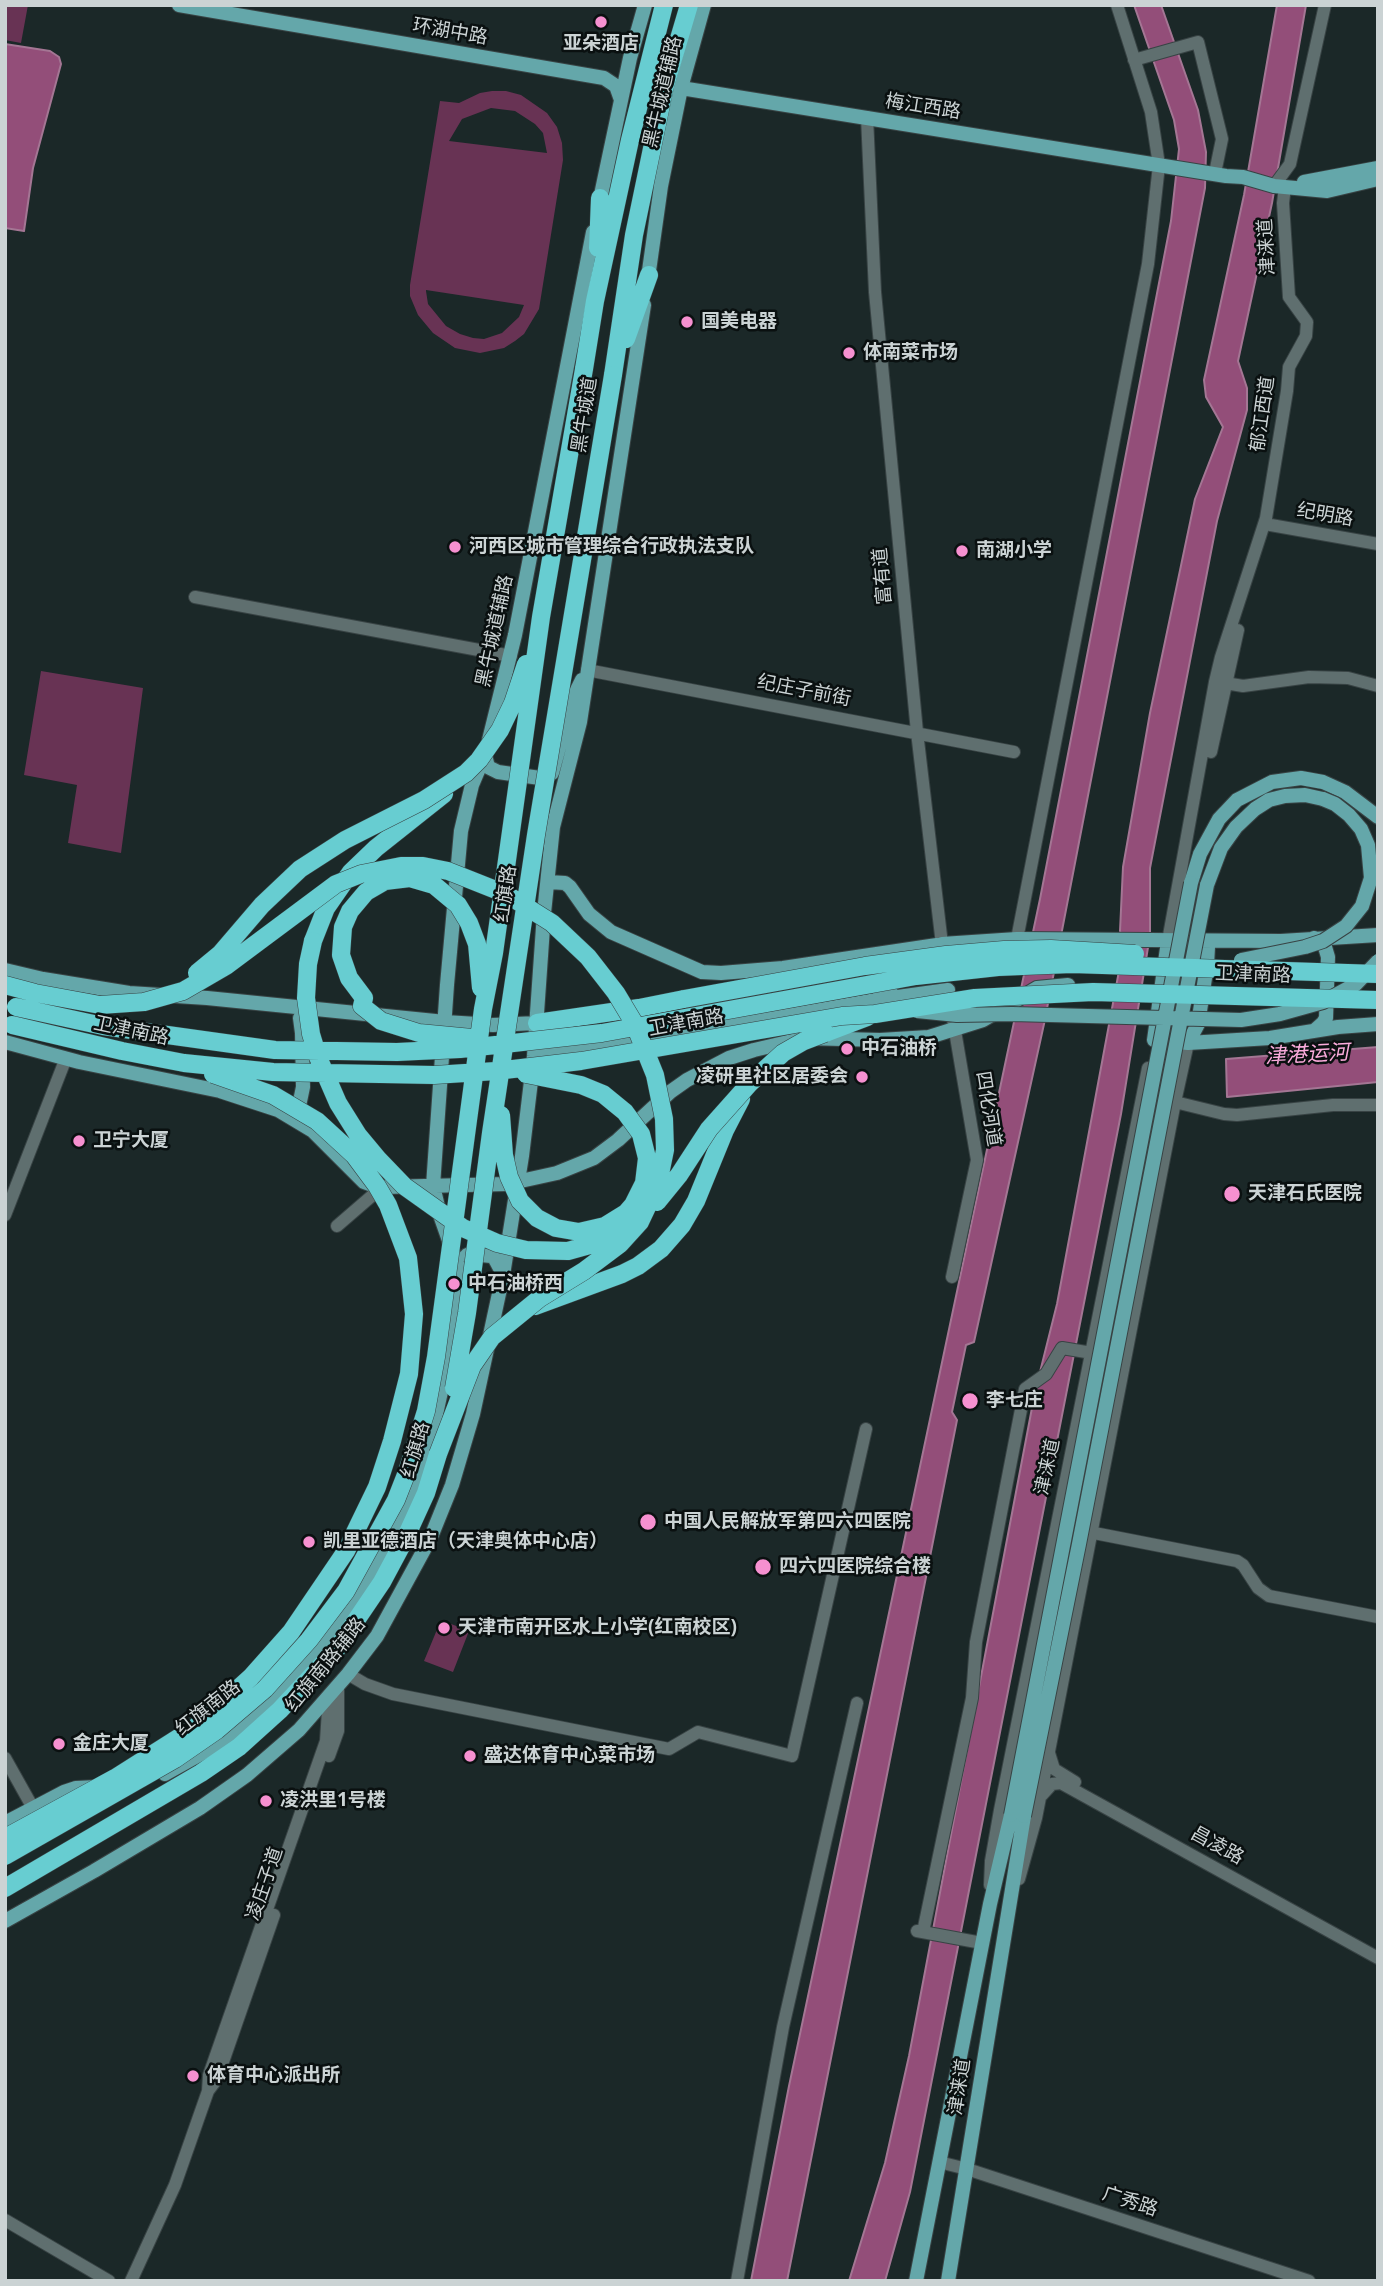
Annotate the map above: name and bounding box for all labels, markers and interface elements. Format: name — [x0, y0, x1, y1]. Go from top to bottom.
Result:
street label: 环湖中路 — [411, 14, 489, 50]
marker: 亚朵酒店 — [593, 14, 609, 30]
place label: 亚朵酒店 — [563, 33, 639, 55]
street label: 黑牛城道辅路 — [639, 34, 687, 150]
street label: 梅江西路 — [884, 90, 962, 124]
street label: 津涞道 — [1254, 218, 1280, 276]
place label: 国美电器 — [701, 311, 777, 333]
marker: 国美电器 — [679, 314, 695, 330]
place label: 体南菜市场 — [863, 342, 958, 364]
marker: 体南菜市场 — [841, 345, 857, 361]
street label: 郁江西道 — [1246, 375, 1280, 453]
street label: 黑牛城道 — [568, 376, 602, 454]
street label: 纪明路 — [1295, 499, 1355, 531]
place label: 河西区城市管理综合行政执法支队 — [469, 536, 754, 558]
marker: 河西区城市管理综合行政执法支队 — [447, 539, 463, 555]
place label: 南湖小学 — [976, 540, 1052, 562]
marker: 南湖小学 — [954, 543, 970, 559]
street label: 富有道 — [869, 547, 897, 605]
street label: 黑牛城道辅路 — [472, 573, 518, 689]
street label: 纪庄子前街 — [755, 671, 853, 711]
street label: 红旗路 — [491, 864, 521, 924]
street label: 卫津南路 — [1215, 962, 1291, 988]
street label: 卫津南路 — [647, 1005, 725, 1041]
street label: 卫津南路 — [91, 1012, 171, 1050]
place label: 中石油桥 — [861, 1038, 937, 1060]
water label: 津港运河 — [1264, 1040, 1350, 1070]
marker: 中石油桥 — [839, 1041, 855, 1057]
place label: 凌研里社区居委会 — [696, 1066, 848, 1088]
marker: 凌研里社区居委会 — [854, 1069, 870, 1085]
street label: 四化河道 — [971, 1070, 1005, 1148]
place label: 卫宁大厦 — [93, 1130, 169, 1152]
marker: 卫宁大厦 — [71, 1133, 87, 1149]
place label: 天津石氏医院 — [1248, 1183, 1362, 1205]
marker: 天津石氏医院 — [1222, 1184, 1242, 1204]
place label: 中石油桥西 — [468, 1273, 563, 1295]
marker: 中石油桥西 — [446, 1276, 462, 1292]
place label: 李七庄 — [986, 1390, 1043, 1412]
marker: 李七庄 — [960, 1391, 980, 1411]
street label: 红旗路 — [397, 1419, 435, 1481]
street label: 津涞道 — [1031, 1437, 1065, 1497]
place label: 中国人民解放军第四六四医院 — [664, 1511, 911, 1533]
marker: 中国人民解放军第四六四医院 — [638, 1512, 658, 1532]
place label: 凯里亚德酒店（天津奥体中心店） — [323, 1531, 608, 1553]
marker: 凯里亚德酒店（天津奥体中心店） — [301, 1534, 317, 1550]
place label: 四六四医院综合楼 — [779, 1556, 931, 1578]
marker: 四六四医院综合楼 — [753, 1557, 773, 1577]
street label: 红旗南路辅路 — [281, 1614, 371, 1716]
place label: 天津市南开区水上小学(红南校区) — [458, 1617, 737, 1639]
marker: 天津市南开区水上小学(红南校区) — [436, 1620, 452, 1636]
street label: 红旗南路 — [171, 1676, 245, 1740]
place label: 金庄大厦 — [73, 1733, 149, 1755]
marker: 金庄大厦 — [51, 1736, 67, 1752]
place label: 盛达体育中心菜市场 — [484, 1745, 655, 1767]
marker: 盛达体育中心菜市场 — [462, 1748, 478, 1764]
place label: 凌洪里1号楼 — [280, 1790, 386, 1812]
marker: 凌洪里1号楼 — [258, 1793, 274, 1809]
street label: 昌凌路 — [1187, 1822, 1247, 1870]
street label: 凌庄子道 — [242, 1844, 288, 1924]
street label: 津涞道 — [944, 2057, 976, 2117]
place label: 体育中心派出所 — [207, 2065, 340, 2087]
marker: 体育中心派出所 — [185, 2068, 201, 2084]
street label: 广秀路 — [1099, 2182, 1161, 2222]

